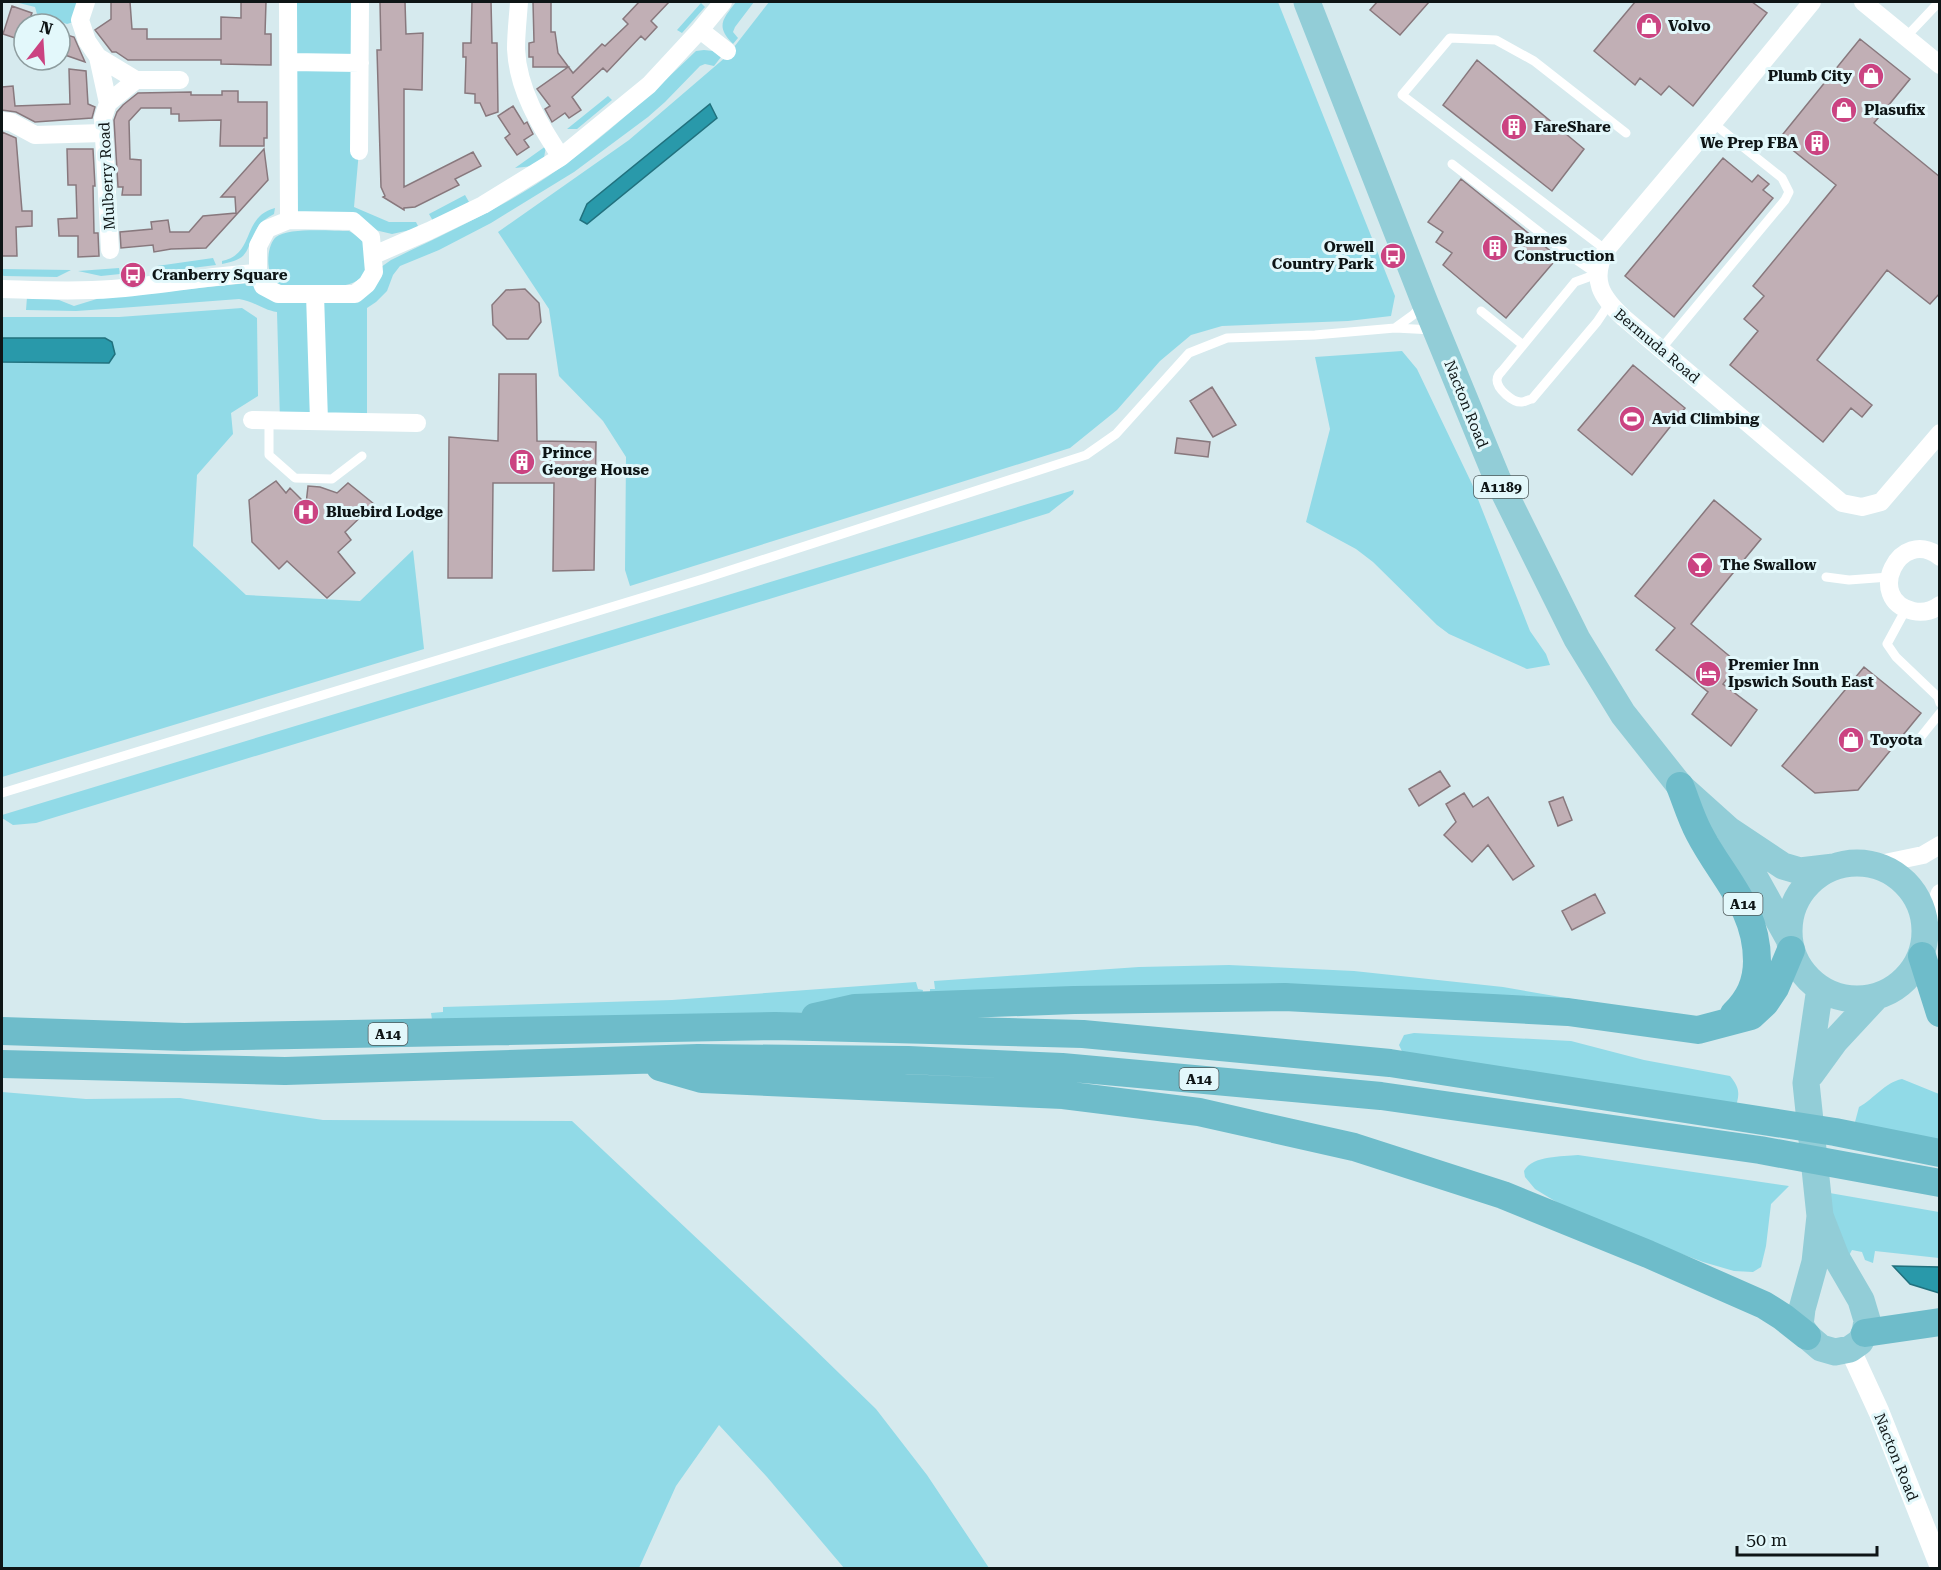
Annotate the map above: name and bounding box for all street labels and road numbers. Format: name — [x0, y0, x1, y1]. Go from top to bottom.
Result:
street label: Mulberry Road — [95, 121, 119, 231]
street label: Bermuda Road — [1611, 305, 1704, 387]
street label: Nacton Road — [1440, 357, 1492, 451]
road number: A1189 — [1474, 476, 1528, 498]
road number: A14 — [1724, 893, 1762, 915]
road number: A14 — [368, 1023, 408, 1045]
road number: A14 — [1180, 1068, 1218, 1090]
street label: Nacton Road — [1870, 1410, 1922, 1504]

